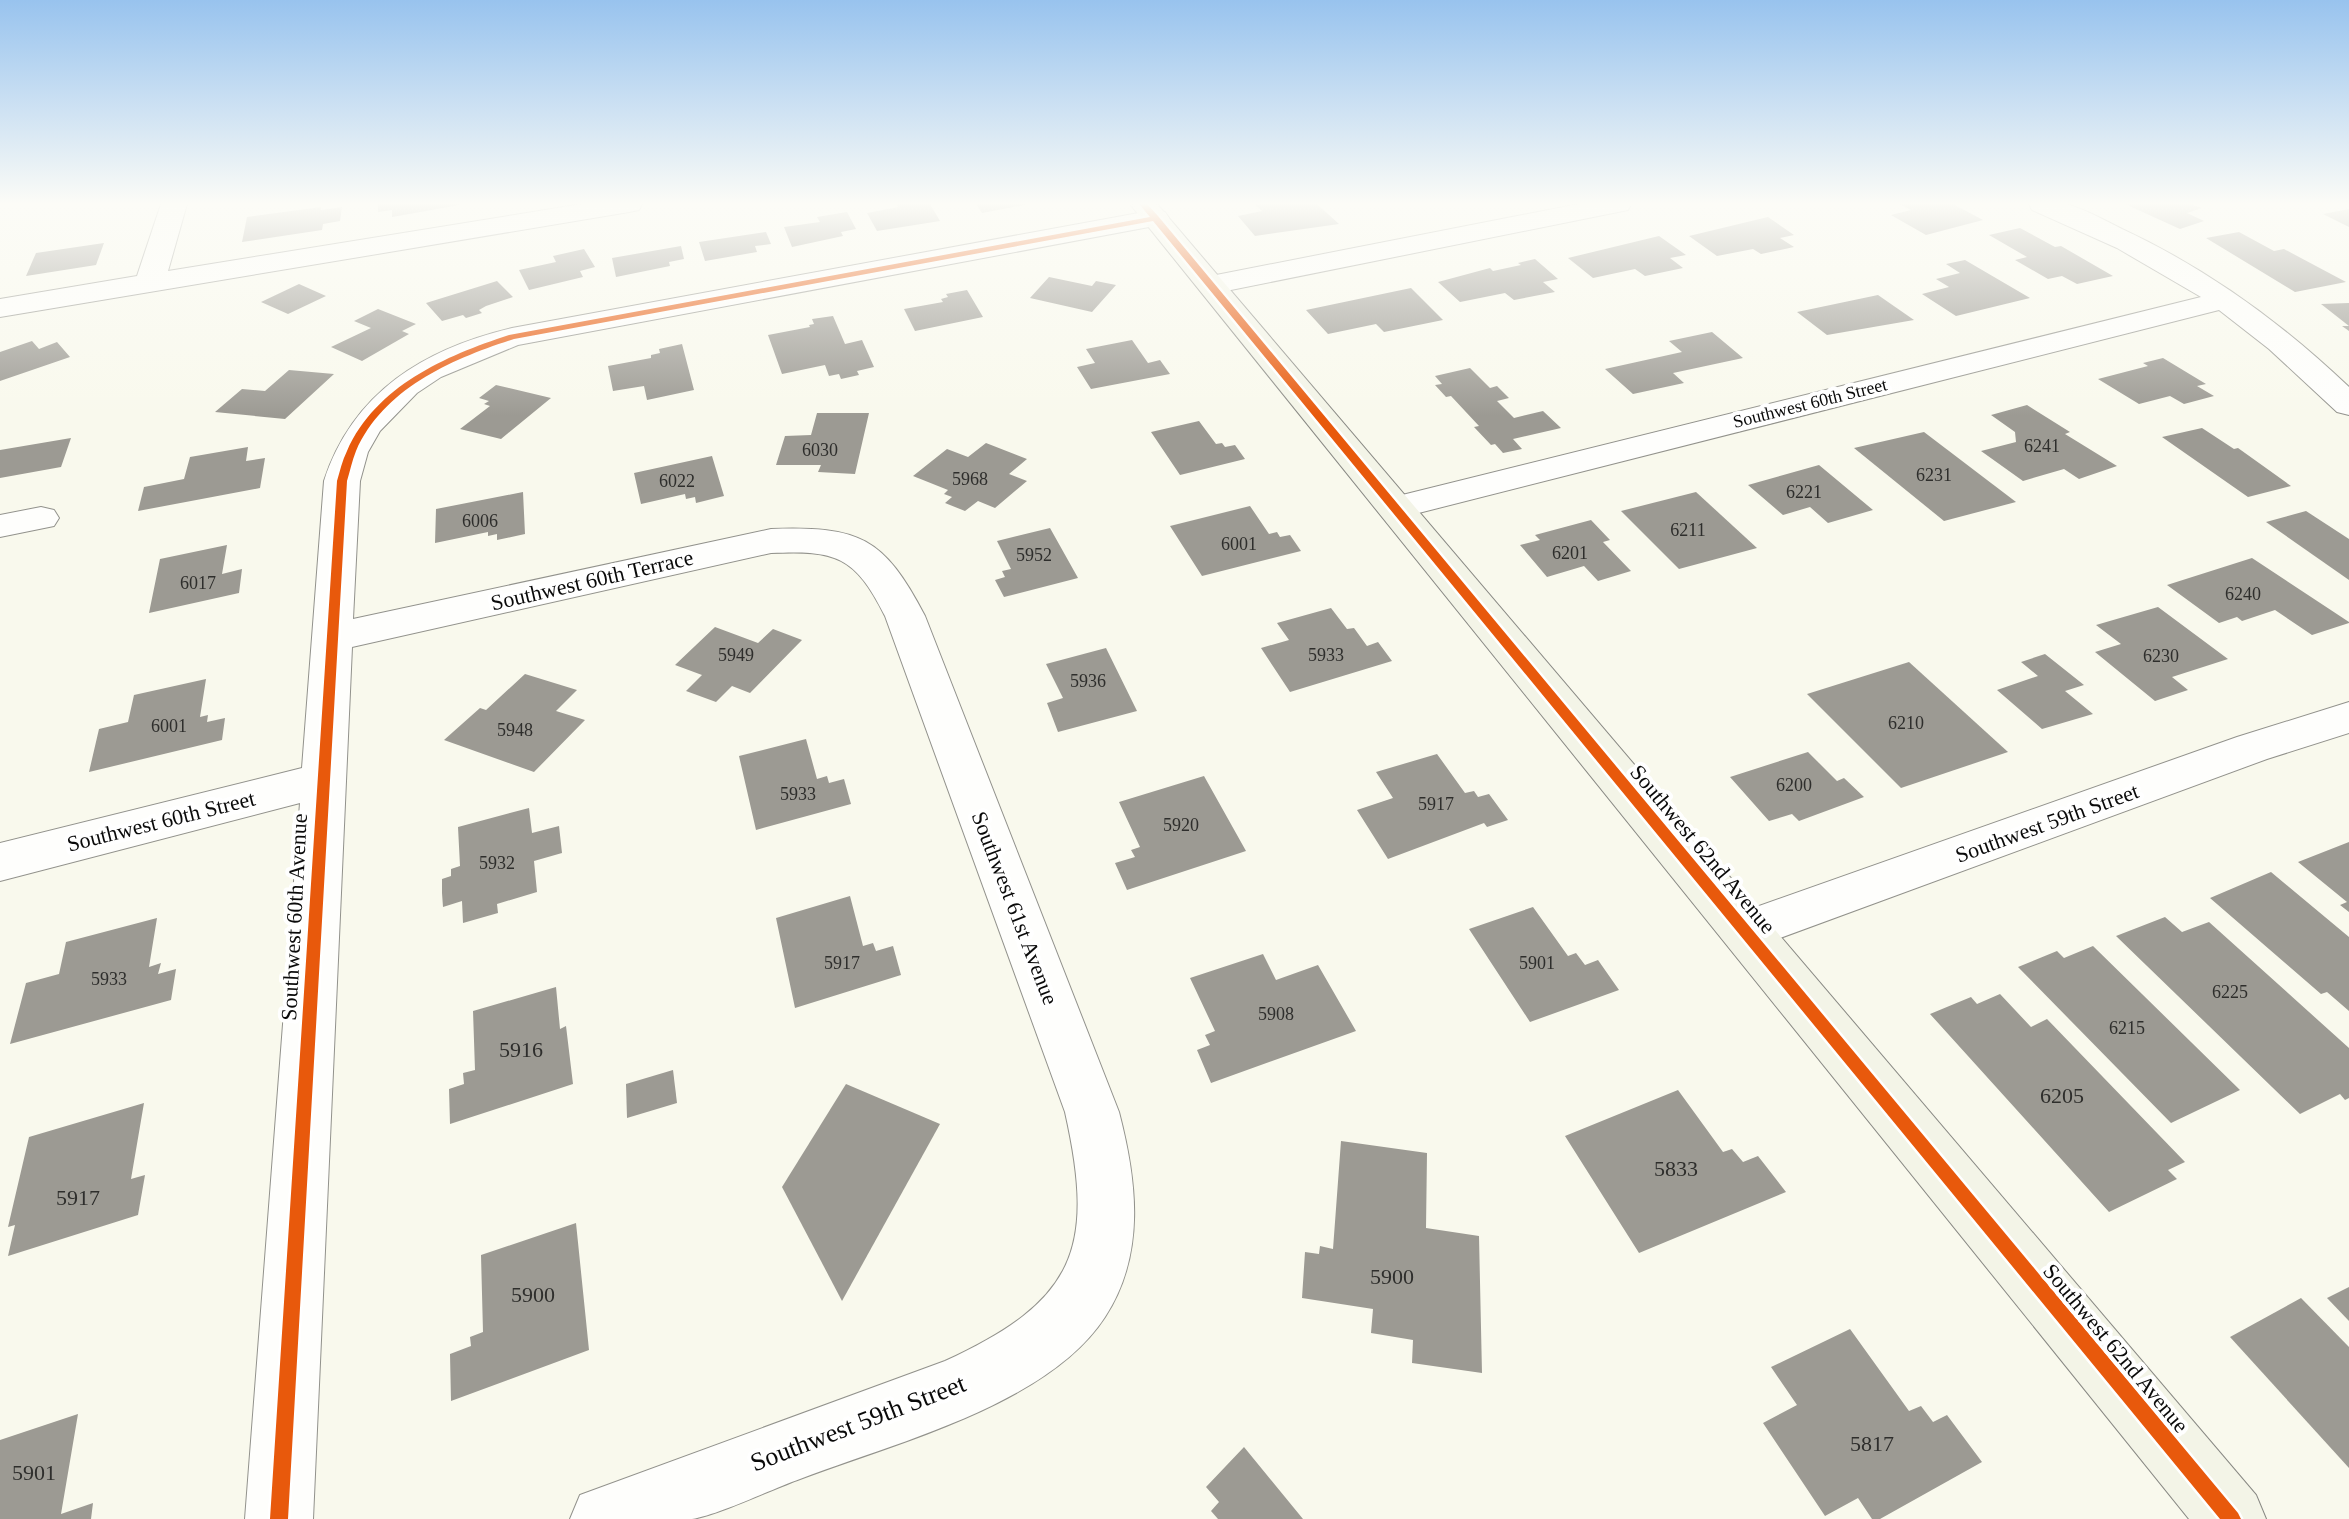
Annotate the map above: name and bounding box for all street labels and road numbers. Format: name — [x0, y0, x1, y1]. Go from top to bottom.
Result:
street label: Southwest 60th Street — [1731, 374, 1889, 432]
street label: Southwest 60th Terrace — [488, 545, 696, 615]
street label: Southwest 62nd Avenue — [1625, 760, 1781, 938]
street label: Southwest 59th Street — [1952, 778, 2142, 868]
street label: Southwest 60th Street — [64, 786, 258, 856]
street label: Southwest 61st Avenue — [967, 808, 1063, 1008]
street label: Southwest 60th Avenue — [276, 813, 312, 1021]
street label: Southwest 62nd Avenue — [2038, 1259, 2194, 1437]
street label: Southwest 59th Street — [746, 1368, 970, 1477]

